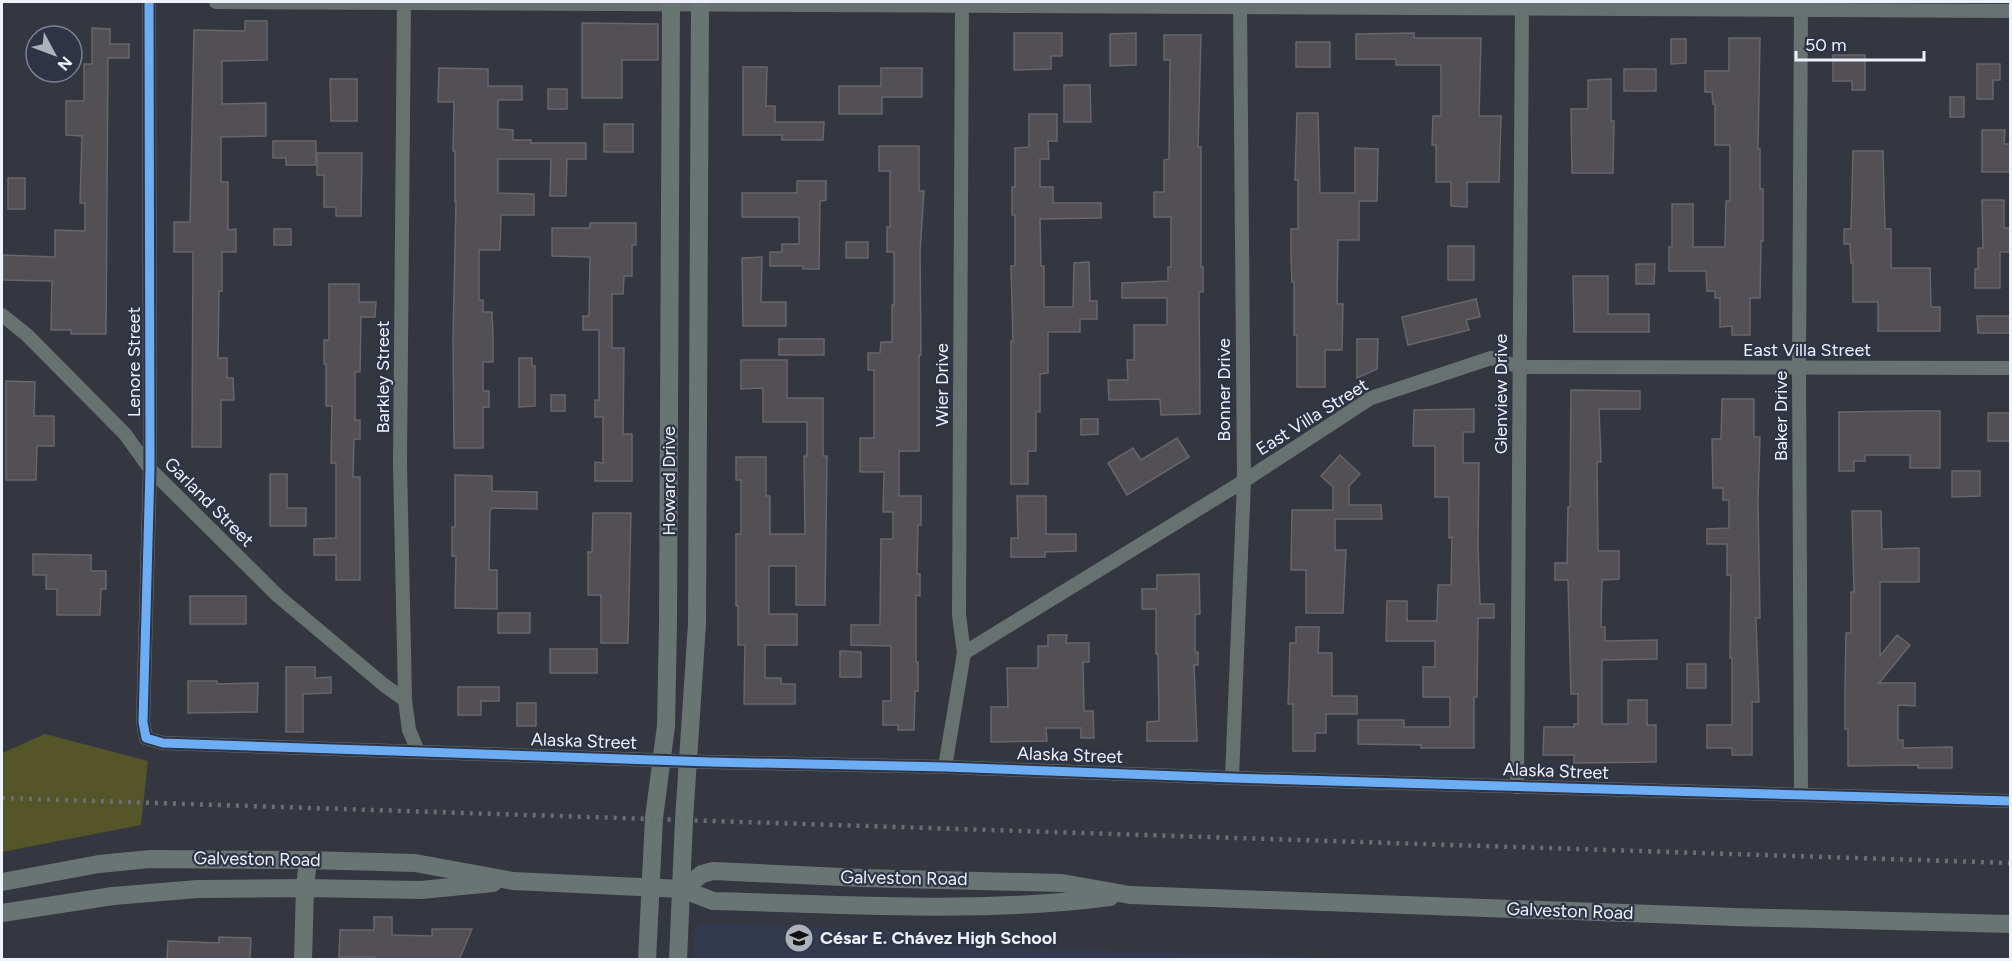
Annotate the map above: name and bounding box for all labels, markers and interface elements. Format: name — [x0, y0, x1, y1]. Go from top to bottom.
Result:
north arrow — [24, 24, 84, 84]
scale bar — [1796, 24, 1924, 62]
text: 50 m — [1805, 34, 1847, 56]
text: N — [54, 53, 76, 74]
street label: Lenore Street — [123, 307, 145, 417]
street label: Barkley Street — [372, 320, 394, 433]
street label: Glenview Drive — [1490, 333, 1512, 454]
street label: Bonner Drive — [1213, 338, 1235, 442]
street label: East Villa Street — [1743, 339, 1871, 361]
street label: Wier Drive — [931, 343, 953, 427]
street label: Baker Drive — [1770, 370, 1792, 461]
street label: East Villa Street — [1252, 374, 1372, 460]
street label: Howard Drive — [658, 426, 680, 536]
street label: Garland Street — [160, 453, 258, 551]
street label: Alaska Street — [531, 728, 638, 754]
street label: Alaska Street — [1017, 742, 1124, 768]
street label: Alaska Street — [1503, 758, 1610, 784]
street label: Galveston Road — [193, 847, 321, 871]
street label: Galveston Road — [840, 866, 968, 890]
street label: Galveston Road — [1506, 898, 1634, 924]
school or university icon: César E. Chávez High School — [783, 922, 815, 954]
place label: César E. Chávez High School — [820, 927, 1057, 949]

